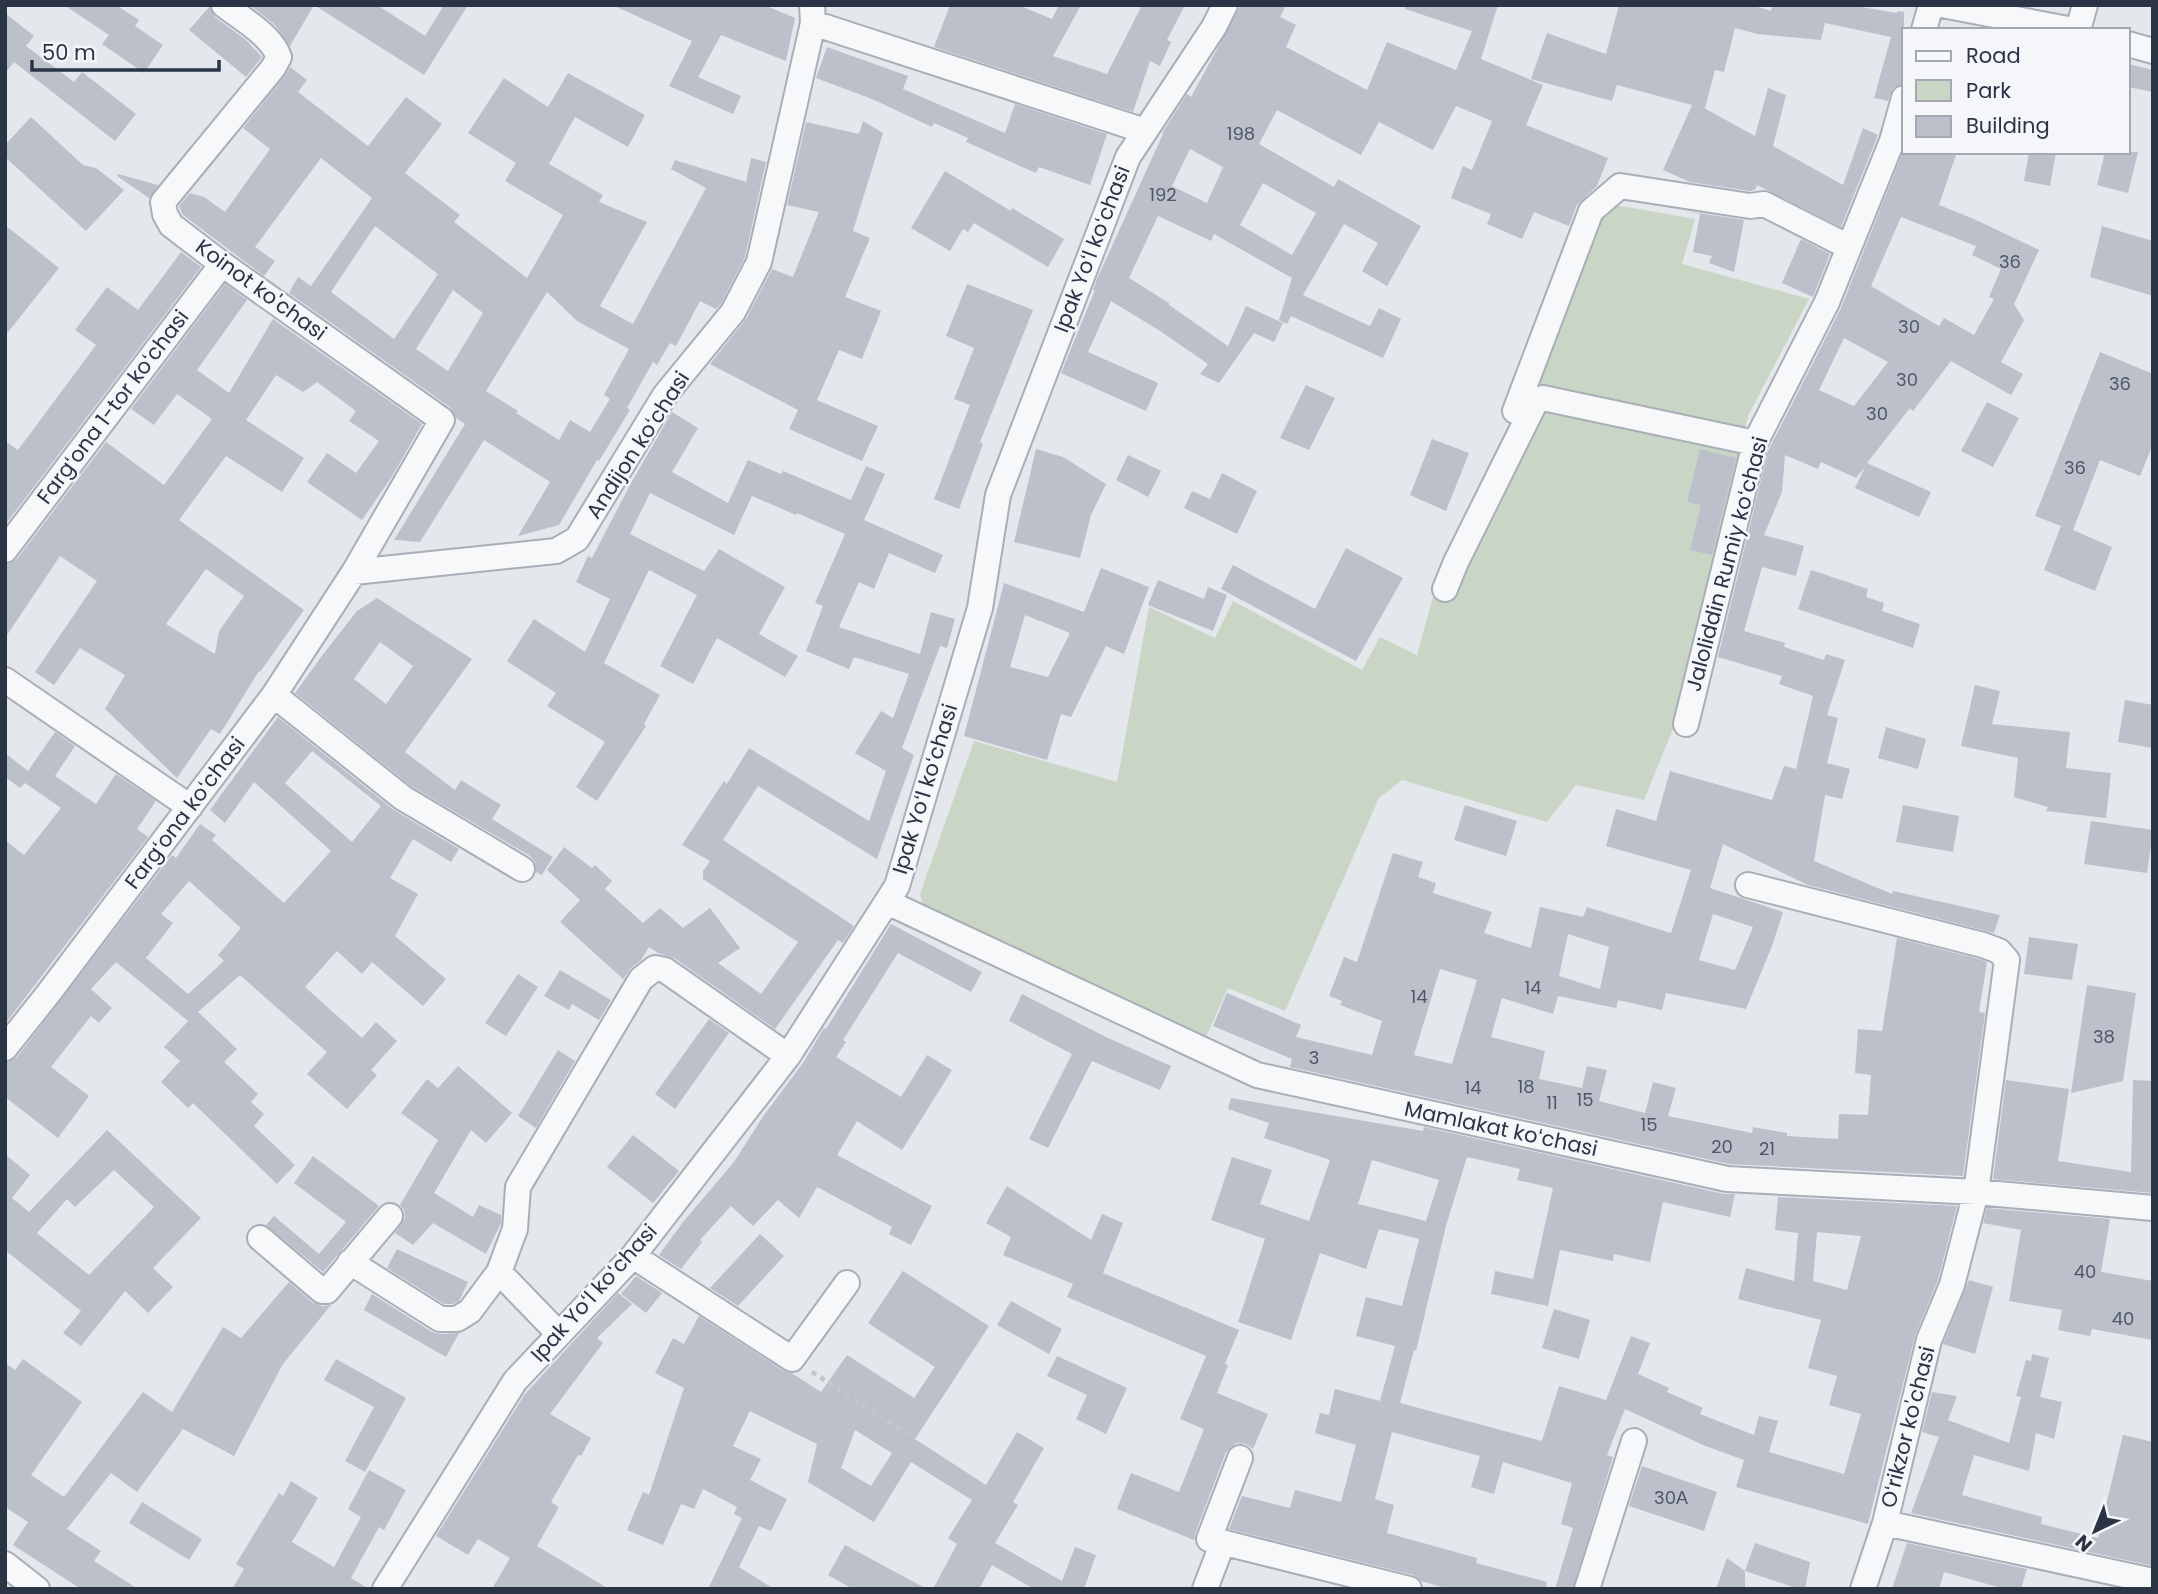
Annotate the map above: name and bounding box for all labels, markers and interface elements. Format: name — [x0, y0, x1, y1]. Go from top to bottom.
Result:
scale bar — [32, 28, 219, 72]
legend — [1902, 28, 2130, 154]
text: 50 m — [42, 38, 96, 67]
text: Road — [1966, 41, 2021, 70]
text: Park — [1966, 76, 2011, 105]
text: Building — [1966, 111, 2050, 140]
house number: 198 — [1227, 121, 1255, 146]
street label: Ipak Yoʻl koʻchasi — [1046, 161, 1137, 336]
house number: 192 — [1149, 182, 1177, 207]
street label: Koinot ko'chasi — [190, 232, 333, 347]
house number: 36 — [1999, 249, 2021, 274]
street label: Fargʻona 1-tor koʻchasi — [30, 304, 195, 510]
house number: 30 — [1898, 314, 1920, 339]
street label: Andijon koʻchasi — [579, 366, 696, 524]
house number: 30 — [1896, 367, 1918, 392]
house number: 36 — [2109, 371, 2131, 396]
house number: 30 — [1866, 401, 1888, 426]
street label: Jaloliddin Rumiy koʻchasi — [1679, 433, 1775, 695]
house number: 36 — [2064, 455, 2086, 480]
street label: Ipak Yoʻl koʻchasi — [885, 700, 964, 878]
street label: Fargʻona koʻchasi — [118, 731, 251, 895]
house number: 14 — [1524, 975, 1542, 1000]
house number: 14 — [1410, 984, 1428, 1009]
house number: 38 — [2093, 1024, 2115, 1049]
house number: 3 — [1309, 1045, 1319, 1070]
house number: 18 — [1517, 1074, 1535, 1099]
house number: 14 — [1464, 1075, 1482, 1100]
house number: 15 — [1576, 1087, 1594, 1112]
house number: 11 — [1546, 1090, 1558, 1115]
street label: Mamlakat koʻchasi — [1402, 1094, 1600, 1163]
house number: 15 — [1640, 1112, 1658, 1137]
house number: 20 — [1711, 1134, 1733, 1159]
house number: 21 — [1759, 1136, 1775, 1161]
street label: Ipak Yoʻl koʻchasi — [524, 1217, 663, 1368]
house number: 40 — [2074, 1259, 2096, 1284]
house number: 40 — [2112, 1306, 2134, 1331]
street label: Oʻrikzor ko'chasi — [1873, 1343, 1942, 1511]
house number: 30А — [1654, 1485, 1688, 1510]
north arrow — [2060, 1496, 2130, 1566]
text: N — [2069, 1528, 2098, 1558]

